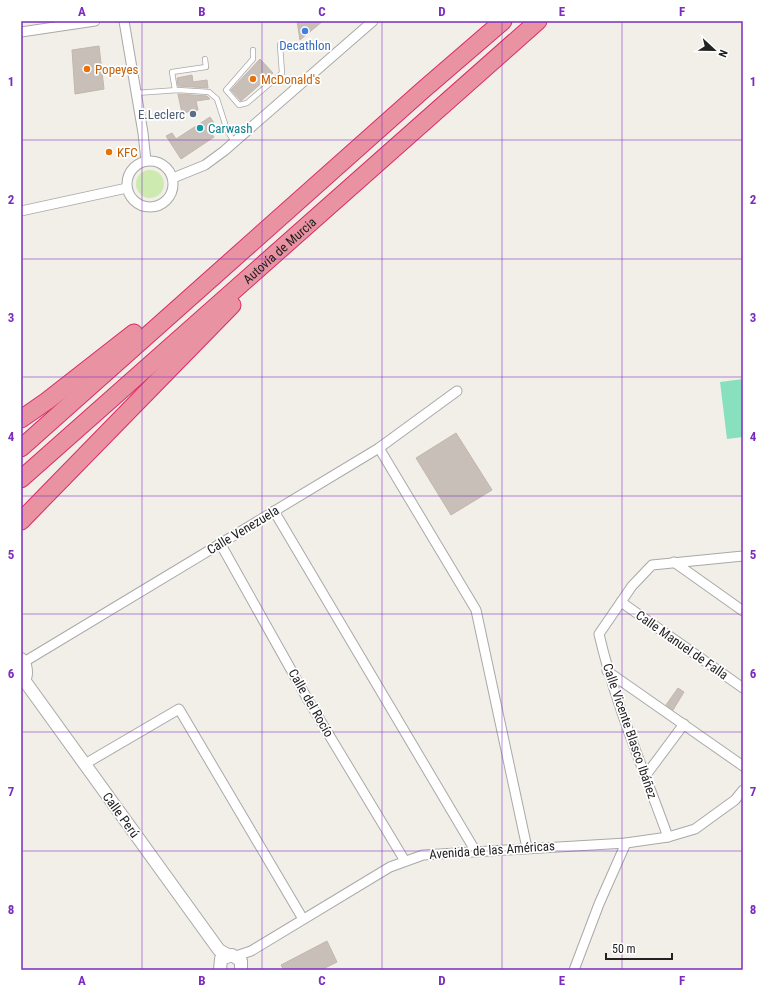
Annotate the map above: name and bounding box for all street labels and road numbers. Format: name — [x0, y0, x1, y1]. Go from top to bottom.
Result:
street label: Autovía de Murcia — [240, 214, 319, 287]
street label: Calle Venezuela — [204, 503, 282, 557]
street label: Calle Manuel de Falla — [633, 608, 731, 682]
street label: Calle Vicente Blasco Ibáñez — [600, 661, 660, 801]
street label: Calle del Rocío — [285, 666, 337, 740]
street label: Calle Perú — [100, 790, 142, 840]
street label: Avenida de las Américas — [429, 838, 555, 862]

